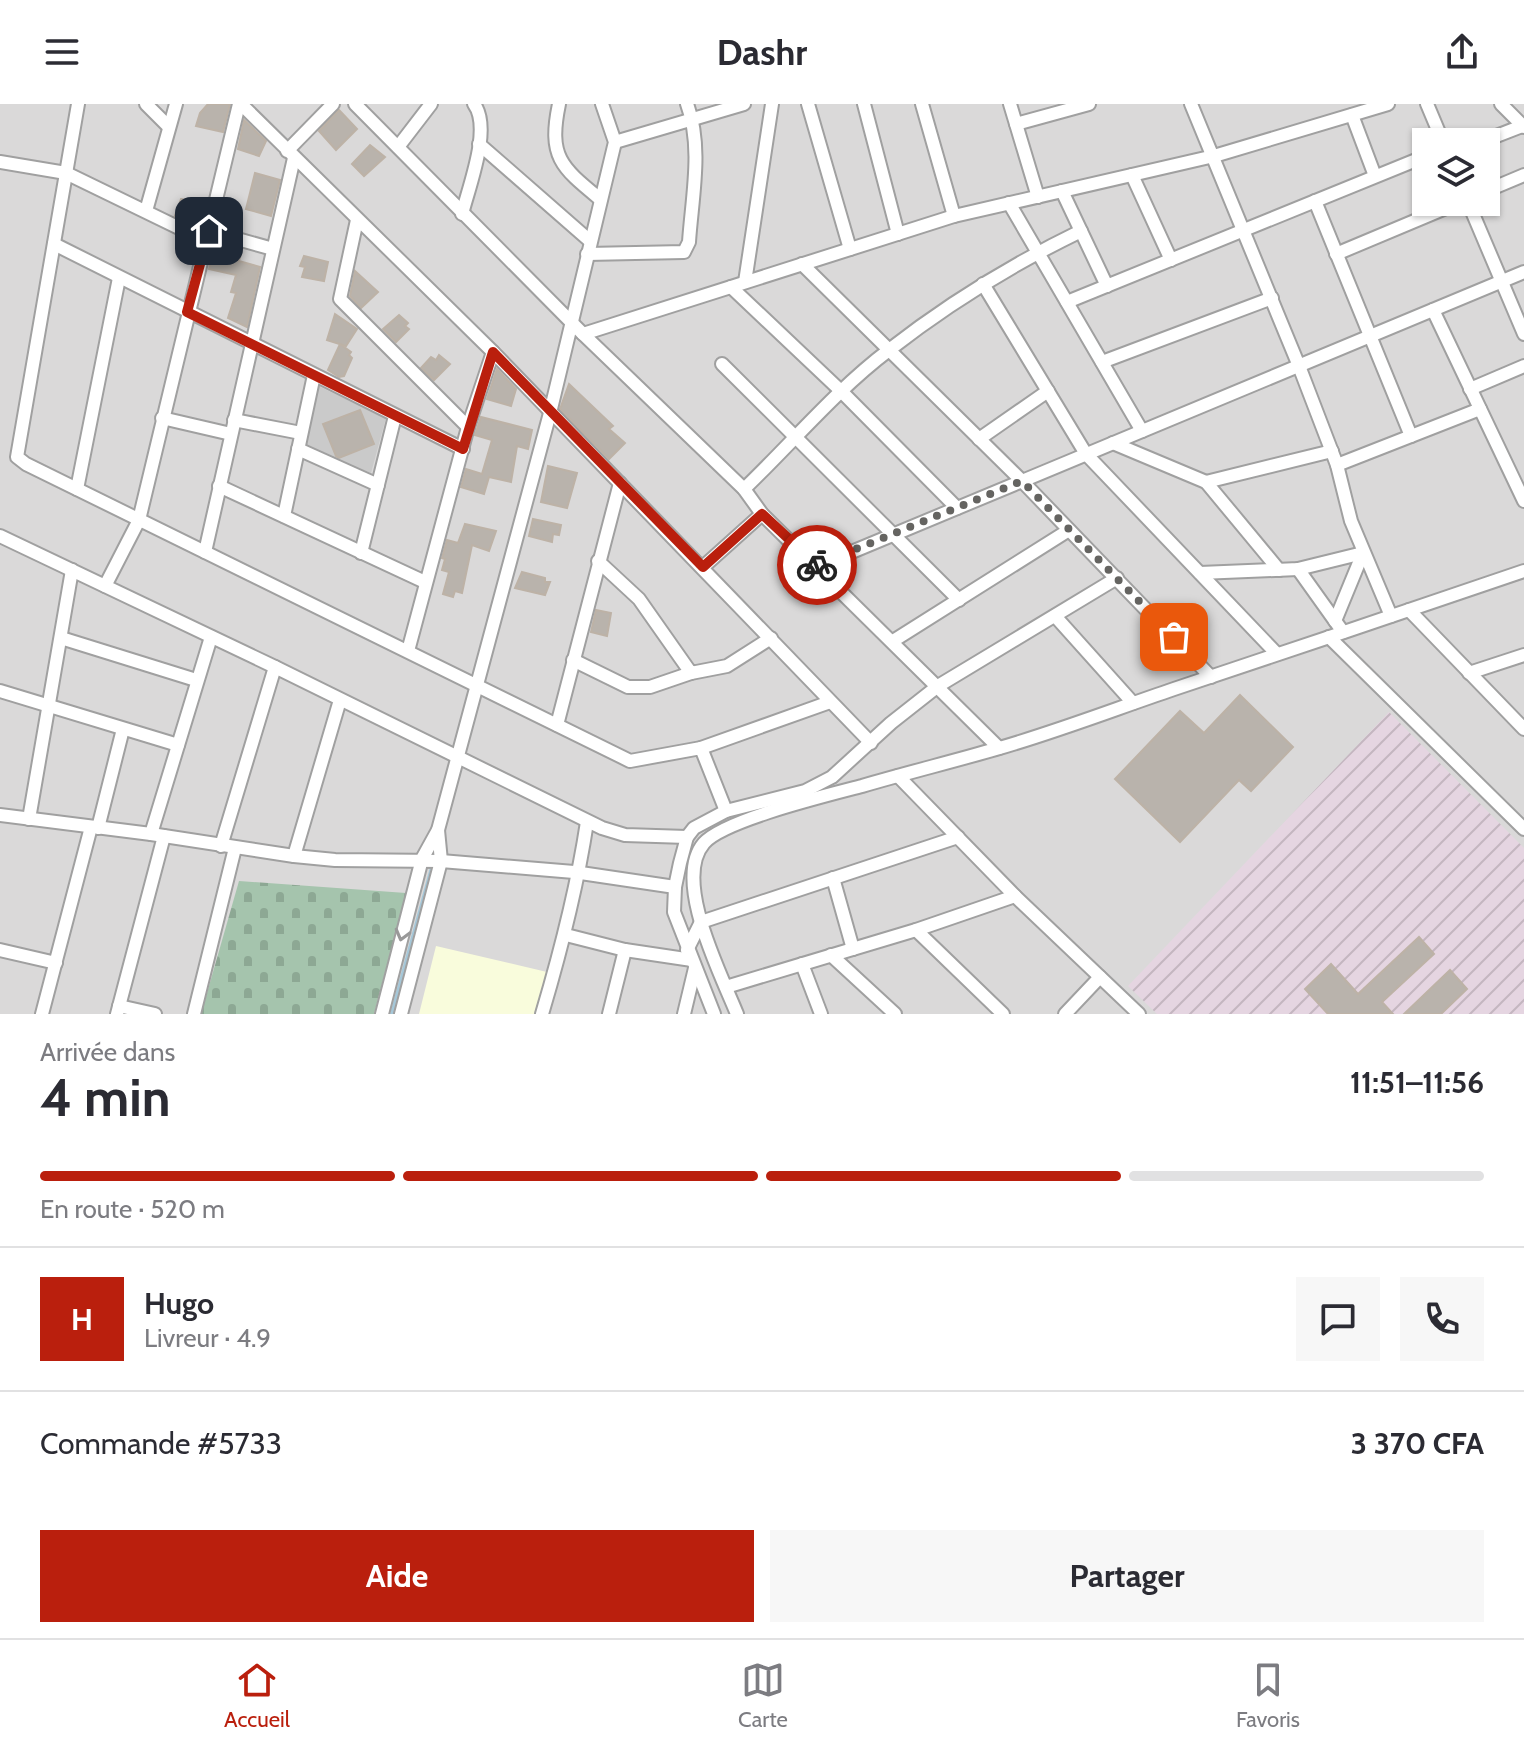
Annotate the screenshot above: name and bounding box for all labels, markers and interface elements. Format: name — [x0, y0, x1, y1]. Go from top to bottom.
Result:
icon: menu — [40, 30, 84, 74]
text: Dashr — [717, 30, 807, 74]
icon: share — [1440, 30, 1484, 74]
map controls — [1412, 128, 1500, 216]
button: layers — [1412, 128, 1500, 216]
pin — [175, 197, 243, 265]
icon: home — [187, 209, 231, 253]
courier — [777, 525, 857, 605]
icon: bike — [795, 543, 839, 587]
pin — [1140, 603, 1208, 671]
icon: bag — [1152, 615, 1196, 659]
one-way arrow — [395, 927, 412, 941]
text: Arrivée dans — [40, 1036, 175, 1068]
text: 11:51–11:56 — [1350, 1064, 1484, 1101]
text: 4 min — [40, 1066, 170, 1129]
text: En route · 520 m — [40, 1193, 225, 1225]
button: chat — [1296, 1277, 1380, 1361]
button: phone — [1400, 1277, 1484, 1361]
text: Hugo — [144, 1285, 214, 1322]
text: H — [71, 1301, 93, 1338]
text: Livreur · 4.9 — [144, 1322, 271, 1354]
text: Commande #5733 — [40, 1425, 282, 1462]
text: 3 370 CFA — [1351, 1425, 1484, 1462]
button: Aide — [40, 1530, 754, 1622]
button: Partager — [770, 1530, 1484, 1622]
tab: Accueil — [224, 1658, 290, 1733]
tab: Carte — [738, 1658, 788, 1733]
tab: Favoris — [1236, 1658, 1300, 1733]

